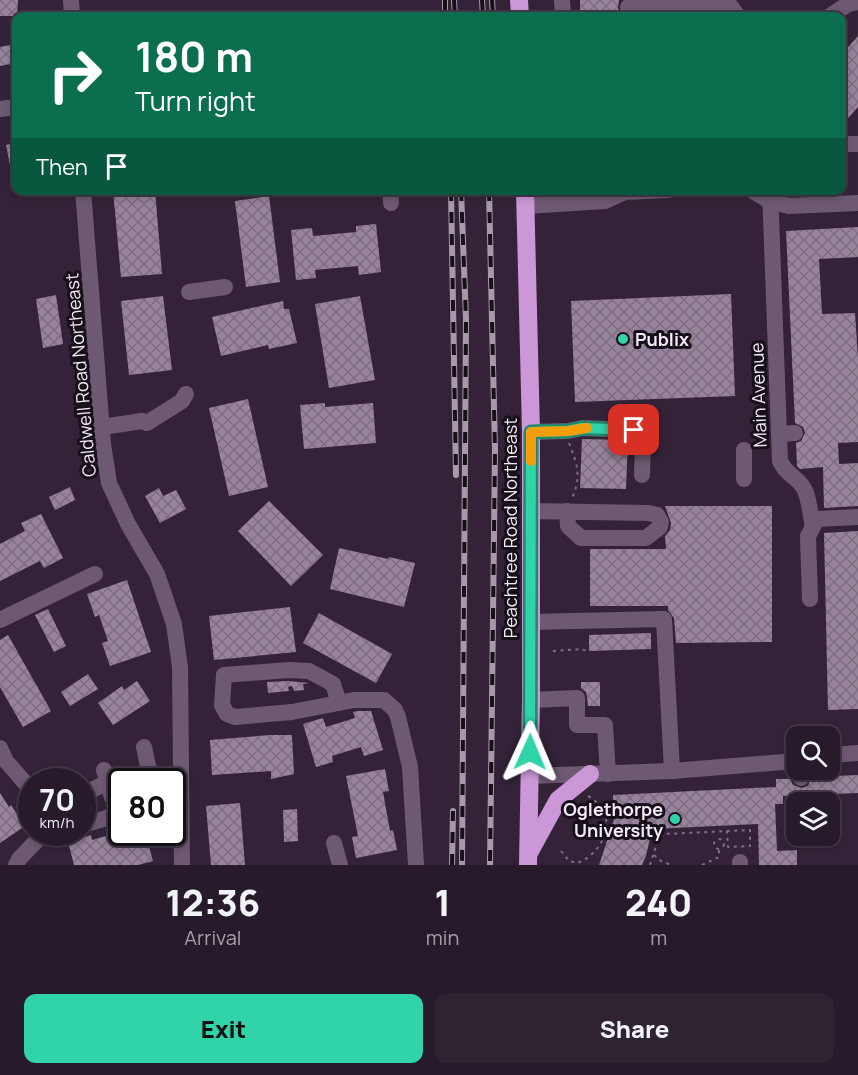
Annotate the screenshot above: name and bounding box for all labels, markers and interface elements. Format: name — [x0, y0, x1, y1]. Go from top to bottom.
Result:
text: 180 m — [135, 27, 253, 85]
icon: right — [36, 36, 114, 114]
text: Turn right — [135, 82, 256, 119]
icon: arrive — [100, 150, 133, 183]
text: Then — [36, 152, 88, 182]
street label: Caldwell Road Northeast — [59, 272, 101, 478]
place label: Publix — [635, 327, 689, 351]
marker: Publix — [616, 332, 630, 346]
street label: Main Avenue — [744, 342, 772, 448]
pin — [608, 404, 659, 455]
icon: arrive — [617, 413, 650, 446]
street label: Peachtree Road Northeast — [498, 418, 522, 638]
position arrow — [498, 720, 562, 784]
map controls — [786, 726, 840, 846]
button: search — [786, 726, 840, 780]
speed limit sign: 80 — [108, 768, 186, 846]
text: 70 — [39, 779, 75, 820]
button: layers — [786, 792, 840, 846]
place label: Oglethorpe University — [563, 797, 663, 842]
text: km/h — [40, 812, 74, 833]
marker: Oglethorpe University — [668, 812, 682, 826]
text: 12:36 — [166, 878, 260, 927]
text: 1 — [434, 878, 451, 927]
text: 240 — [625, 878, 692, 927]
text: Arrival — [184, 924, 241, 951]
text: min — [426, 924, 459, 951]
text: m — [650, 924, 667, 951]
button: Exit — [24, 994, 423, 1063]
button: Share — [435, 994, 834, 1063]

